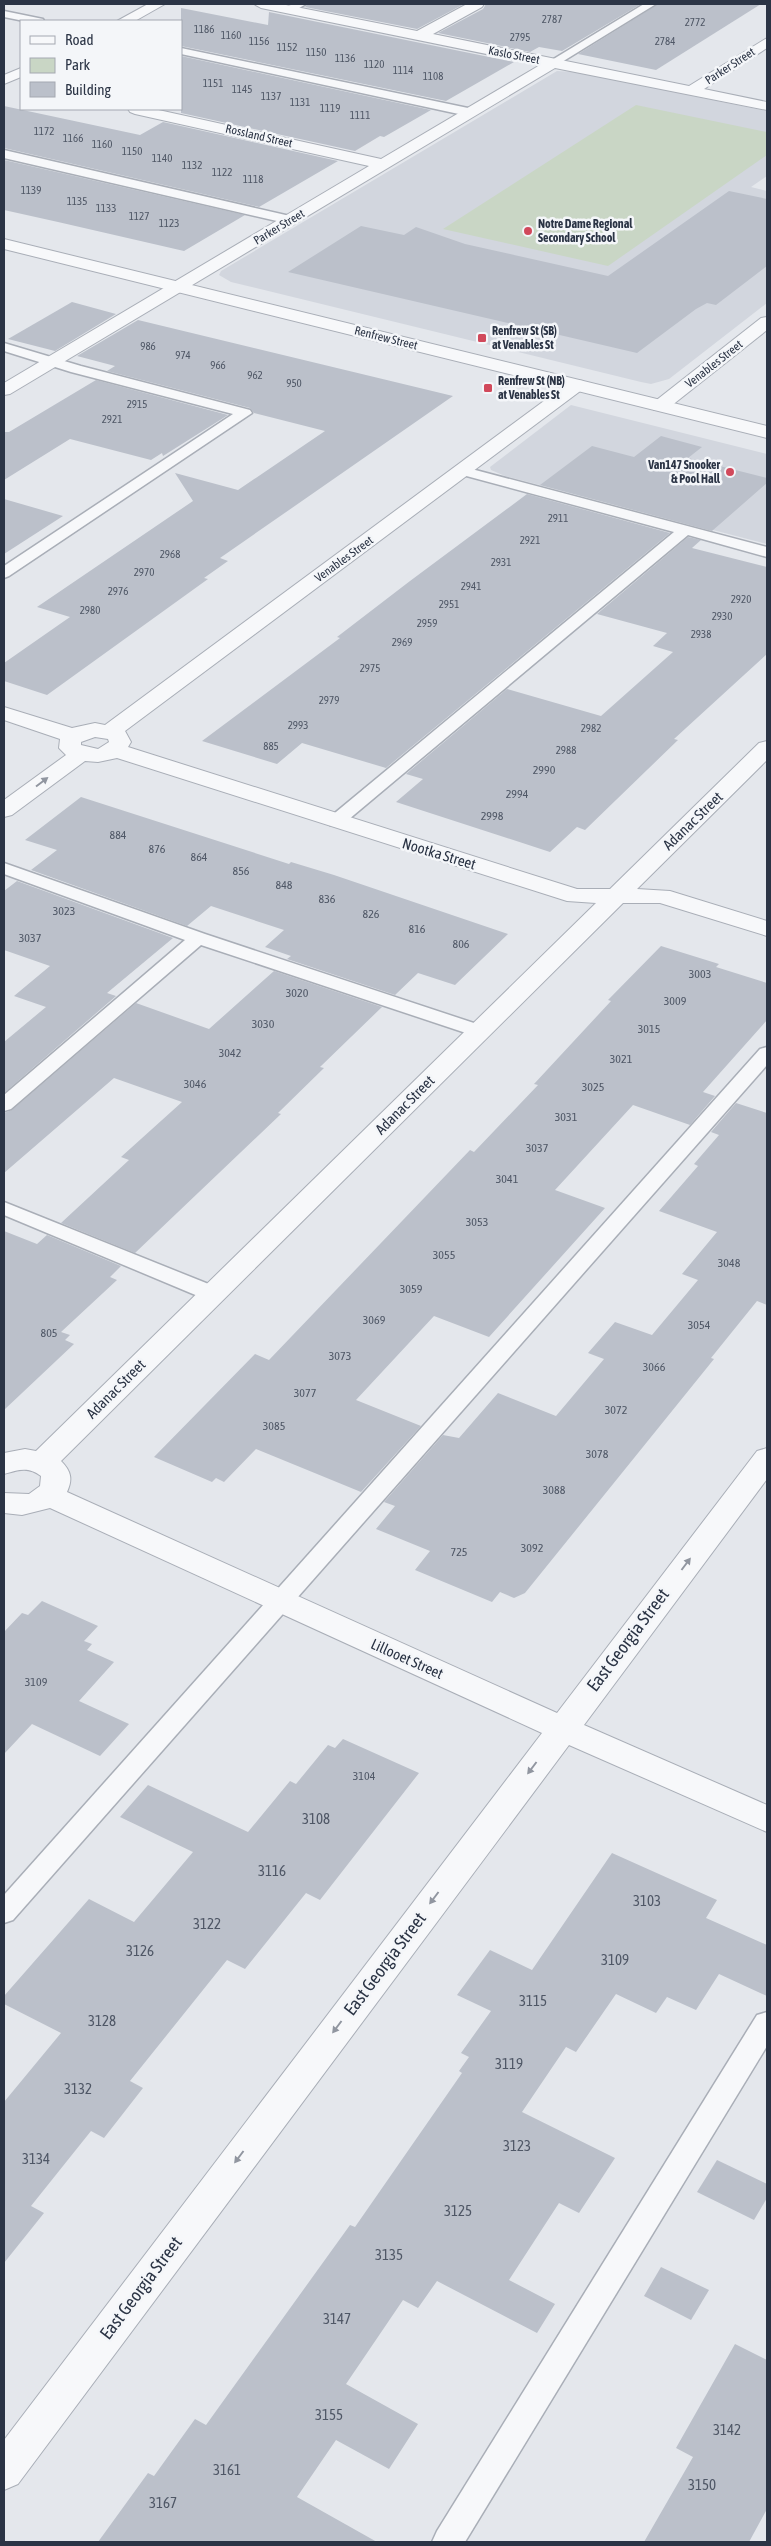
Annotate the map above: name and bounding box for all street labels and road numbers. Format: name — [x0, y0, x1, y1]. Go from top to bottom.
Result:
street label: Kaslo Street — [487, 43, 541, 67]
street label: Parker Street — [702, 44, 758, 87]
street label: Rossland Street — [224, 121, 294, 151]
street label: Parker Street — [251, 206, 307, 248]
street label: Renfrew Street — [353, 323, 420, 353]
street label: Venables Street — [683, 337, 746, 391]
street label: Venables Street — [312, 533, 376, 585]
street label: Adanac Street — [659, 788, 726, 853]
street label: Nootka Street — [400, 834, 478, 873]
street label: Adanac Street — [372, 1072, 438, 1138]
street label: Adanac Street — [83, 1356, 149, 1422]
street label: East Georgia Street — [582, 1584, 673, 1695]
street label: Lillooet Street — [368, 1635, 446, 1682]
street label: East Georgia Street — [339, 1908, 430, 2019]
street label: East Georgia Street — [95, 2232, 186, 2343]

